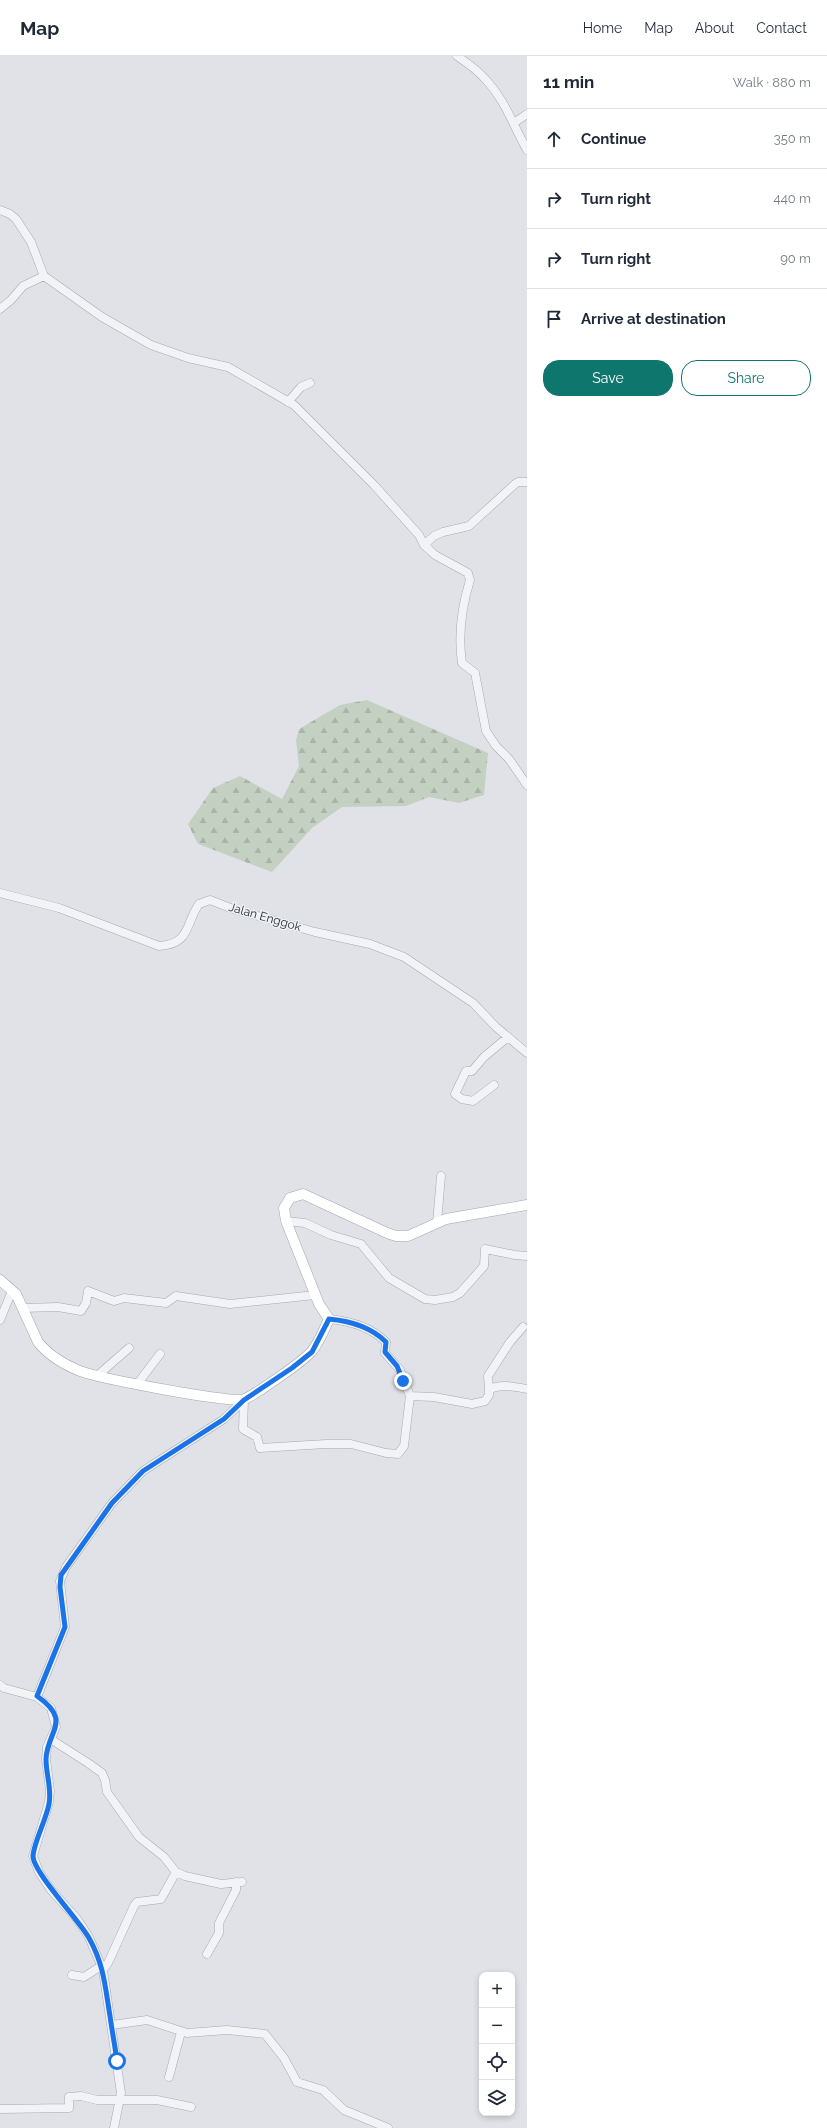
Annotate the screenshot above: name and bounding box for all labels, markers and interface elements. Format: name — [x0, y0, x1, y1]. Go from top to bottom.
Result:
text: Map — [20, 17, 59, 39]
text: Home — [583, 20, 622, 36]
text: Map — [644, 20, 673, 36]
text: About — [695, 20, 734, 36]
text: Contact — [756, 20, 807, 36]
text: 11 min — [543, 72, 594, 92]
text: Walk · 880 m — [733, 75, 811, 90]
icon: ahead — [543, 128, 565, 150]
text: Continue — [581, 130, 646, 148]
text: 350 m — [774, 131, 811, 146]
icon: right — [543, 188, 565, 210]
text: Turn right — [581, 190, 651, 208]
text: 440 m — [774, 191, 811, 206]
icon: right — [543, 248, 565, 270]
text: Turn right — [581, 250, 651, 268]
text: 90 m — [780, 251, 811, 266]
icon: arrive — [543, 308, 565, 330]
text: Arrive at destination — [581, 310, 726, 328]
button: Save — [543, 360, 673, 396]
button: Share — [681, 360, 811, 396]
street label: Jalan Enggok — [227, 900, 303, 934]
route end — [394, 1372, 412, 1390]
map controls — [479, 1972, 515, 2116]
button: + — [479, 1972, 515, 2008]
button: − — [479, 2008, 515, 2044]
button: locate — [479, 2044, 515, 2080]
route start — [108, 2052, 126, 2070]
button: layers — [479, 2080, 515, 2116]

